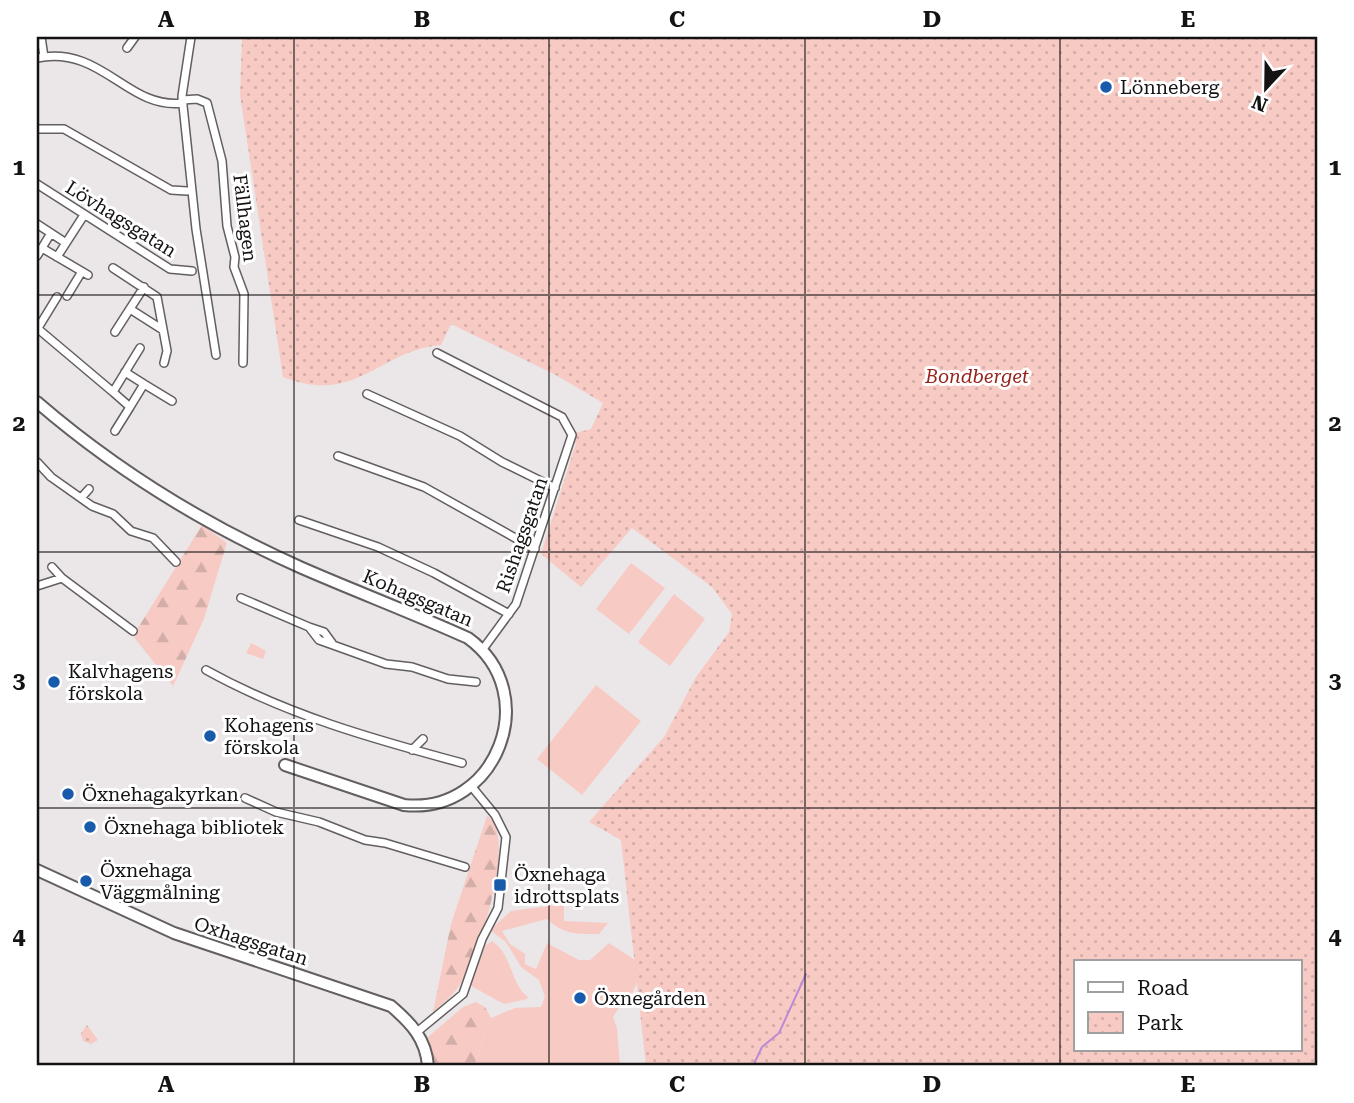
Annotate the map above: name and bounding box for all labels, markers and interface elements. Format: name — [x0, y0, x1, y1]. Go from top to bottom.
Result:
text: A — [158, 6, 175, 33]
text: B — [414, 6, 430, 33]
text: C — [669, 6, 685, 33]
text: D — [923, 6, 941, 33]
text: E — [1181, 6, 1195, 33]
north arrow — [1232, 52, 1302, 122]
place label: Lönneberg — [1120, 76, 1219, 99]
marker: Lönneberg — [1098, 79, 1114, 95]
text: N — [1248, 90, 1271, 117]
text: 1 — [13, 154, 26, 181]
text: 1 — [1329, 154, 1342, 181]
street label: Fällhagen — [228, 173, 262, 263]
street label: Lövhagsgatan — [61, 176, 181, 262]
park label: Bondberget — [924, 365, 1029, 388]
text: 2 — [13, 410, 25, 437]
text: 2 — [1329, 410, 1341, 437]
street label: Rishagsgatan — [491, 474, 553, 596]
street label: Kohagsgatan — [359, 564, 477, 632]
place label: Kalvhagens förskola — [68, 660, 173, 705]
text: 3 — [13, 667, 26, 694]
text: 3 — [1329, 667, 1342, 694]
marker: Kalvhagens förskola — [46, 674, 62, 690]
place label: Kohagens förskola — [224, 714, 314, 759]
marker: Kohagens förskola — [202, 728, 218, 744]
place label: Öxnehagakyrkan — [82, 783, 239, 806]
marker: Öxnehagakyrkan — [60, 786, 76, 802]
place label: Öxnehaga bibliotek — [104, 816, 284, 839]
marker: Öxnehaga bibliotek — [82, 819, 98, 835]
place label: Öxnehaga Väggmålning — [100, 859, 220, 904]
place label: Öxnehaga idrottsplats — [514, 863, 619, 908]
marker: Öxnehaga Väggmålning — [78, 873, 94, 889]
marker: Öxnehaga idrottsplats — [492, 877, 508, 893]
street label: Oxhagsgatan — [191, 912, 311, 970]
text: 4 — [13, 923, 26, 950]
text: 4 — [1329, 923, 1342, 950]
legend — [1074, 960, 1302, 1050]
text: Road — [1137, 976, 1189, 1000]
place label: Öxnegården — [594, 987, 706, 1010]
marker: Öxnegården — [572, 990, 588, 1006]
text: Park — [1137, 1011, 1183, 1035]
text: A — [158, 1071, 175, 1098]
text: B — [414, 1071, 430, 1098]
text: C — [669, 1071, 685, 1098]
text: D — [923, 1071, 941, 1098]
text: E — [1181, 1071, 1195, 1098]

